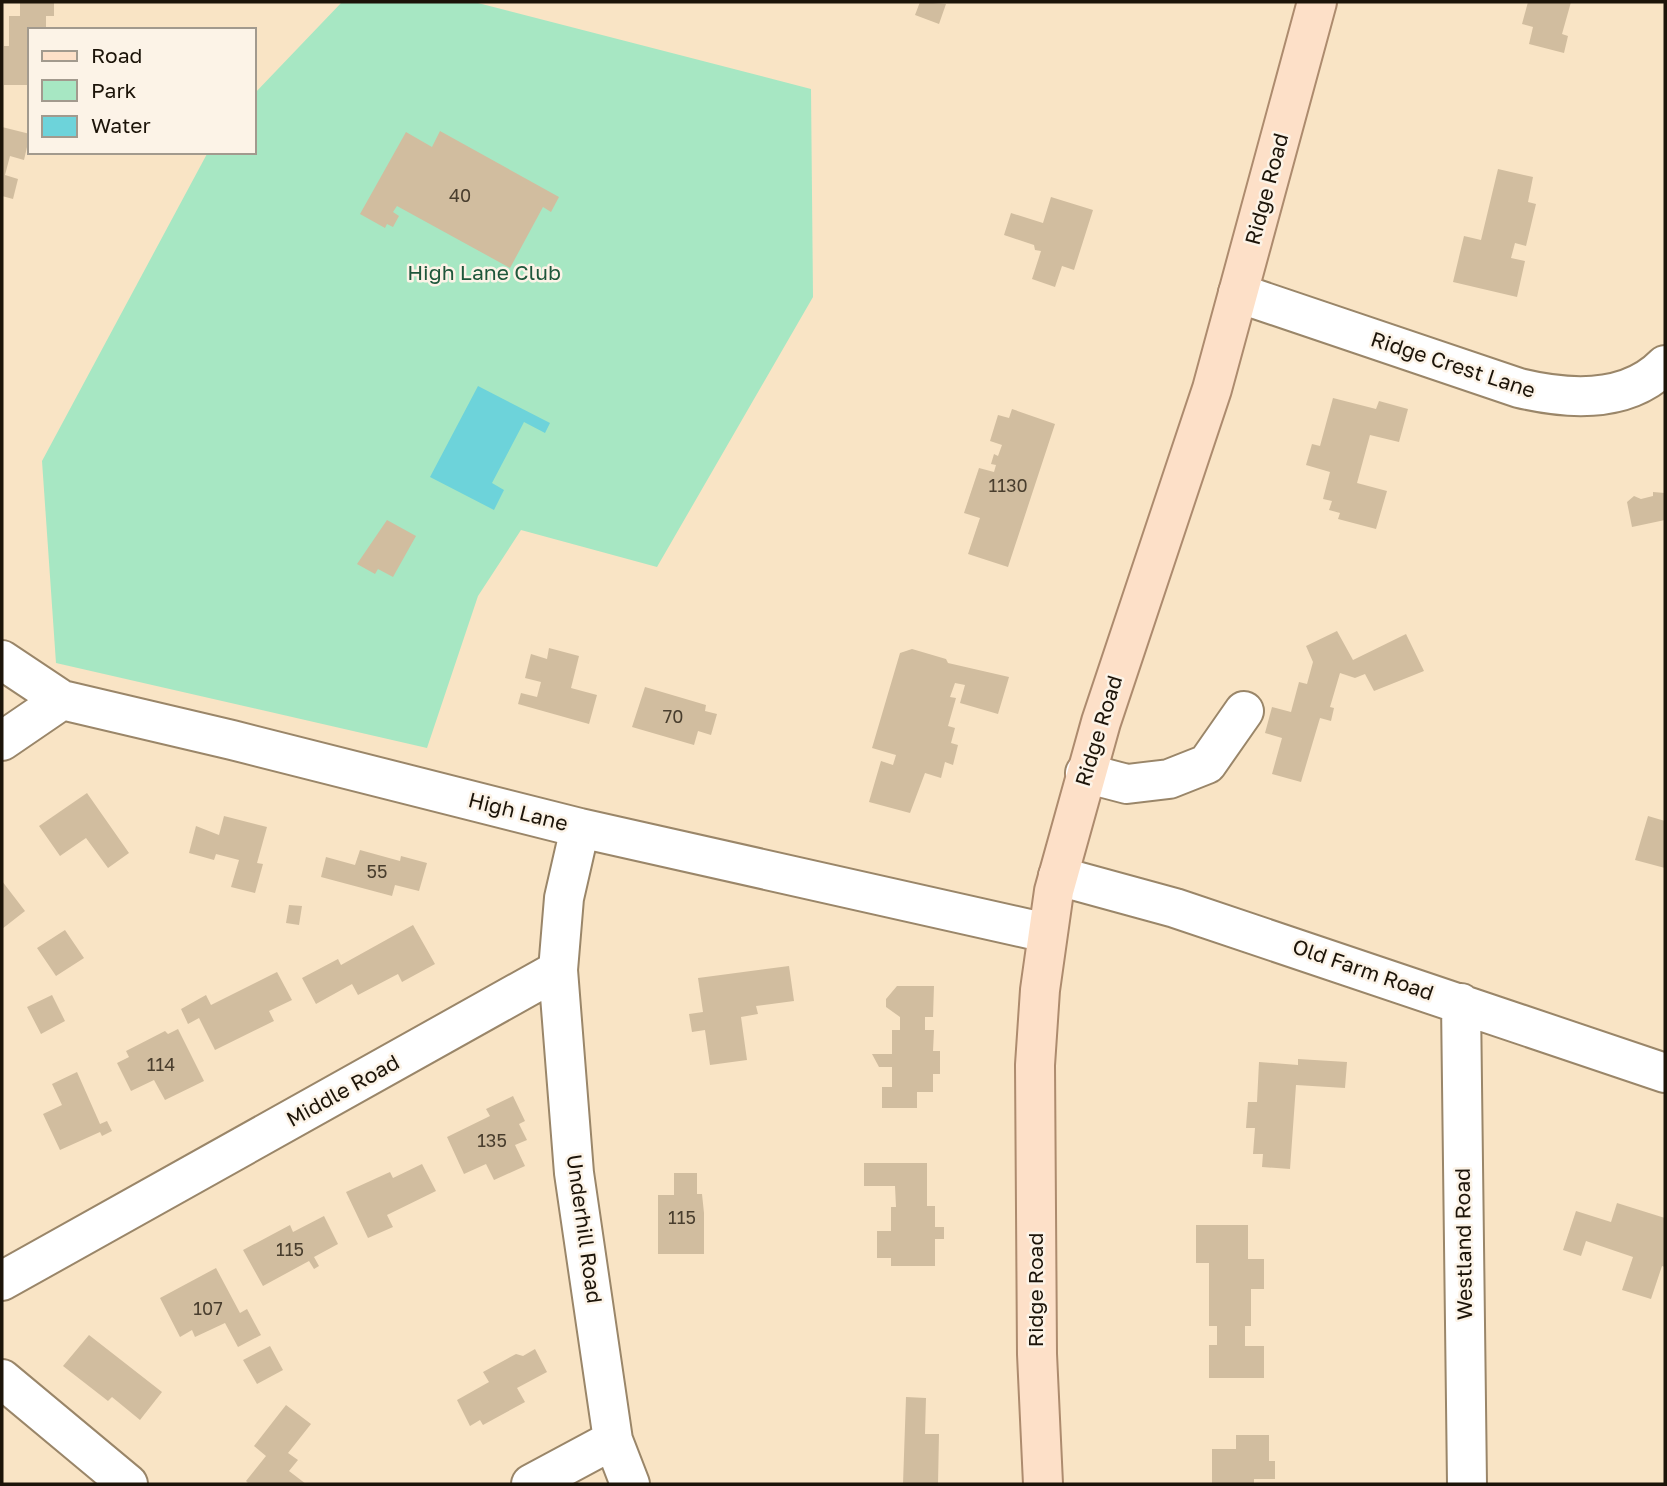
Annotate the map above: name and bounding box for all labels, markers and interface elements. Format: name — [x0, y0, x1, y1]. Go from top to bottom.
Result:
legend — [28, 28, 256, 154]
text: Road — [91, 42, 142, 68]
text: Park — [91, 77, 137, 103]
text: Water — [91, 112, 151, 138]
street label: Ridge Road — [1239, 130, 1293, 247]
house number: 40 — [449, 184, 471, 206]
park label: High Lane Club — [407, 259, 561, 285]
street label: Ridge Crest Lane — [1368, 325, 1539, 403]
house number: 1130 — [988, 474, 1028, 496]
street label: Ridge Road — [1069, 672, 1127, 789]
house number: 70 — [663, 705, 683, 727]
street label: High Lane — [466, 786, 571, 836]
house number: 55 — [367, 860, 387, 882]
street label: Old Farm Road — [1289, 933, 1437, 1005]
street label: Middle Road — [282, 1048, 403, 1132]
house number: 114 — [147, 1053, 175, 1075]
house number: 135 — [477, 1129, 507, 1151]
street label: Underhill Road — [562, 1153, 608, 1305]
street label: Westland Road — [1449, 1168, 1477, 1320]
house number: 115 — [668, 1206, 696, 1228]
street label: Ridge Road — [1022, 1233, 1048, 1347]
house number: 115 — [276, 1238, 304, 1260]
house number: 107 — [193, 1297, 223, 1319]

